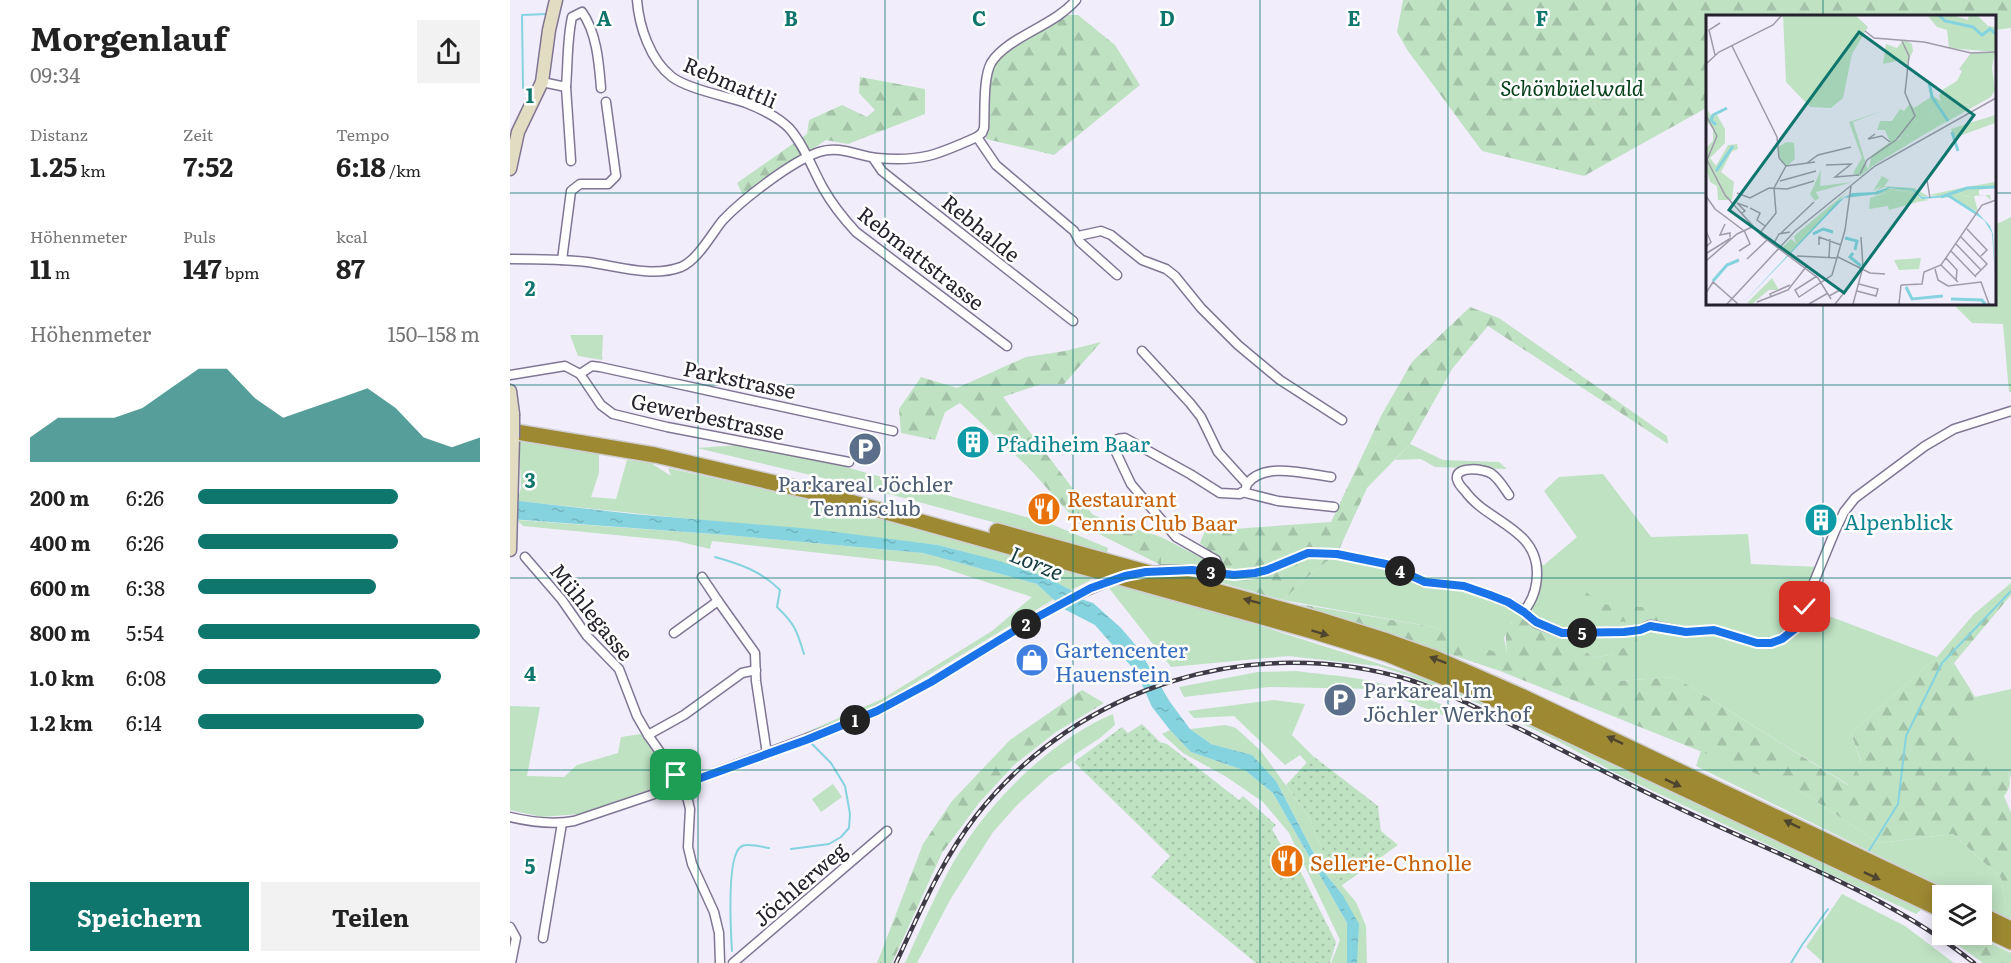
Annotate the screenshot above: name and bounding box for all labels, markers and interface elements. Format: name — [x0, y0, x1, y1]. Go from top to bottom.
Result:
text: A — [596, 2, 612, 32]
text: B — [784, 2, 798, 32]
text: C — [972, 2, 986, 32]
text: D — [1159, 2, 1175, 32]
text: E — [1347, 2, 1361, 32]
text: F — [1536, 2, 1549, 32]
text: Morgenlauf — [30, 12, 227, 61]
inset map — [1706, 15, 1996, 304]
button: share — [417, 20, 480, 83]
street label: Rebmattli — [679, 47, 783, 115]
text: 09:34 — [30, 59, 80, 89]
park label: Schönbüelwald — [1500, 71, 1644, 102]
text: 1 — [526, 79, 534, 109]
text: Distanz — [30, 122, 88, 146]
text: Zeit — [183, 122, 213, 146]
text: Tempo — [336, 122, 389, 146]
text: 1.25 — [30, 146, 77, 185]
text: 7:52 — [183, 146, 233, 185]
text: 6:18 — [336, 146, 386, 185]
text: km — [77, 158, 106, 182]
text: /km — [386, 158, 421, 182]
street label: Rebhalde — [936, 186, 1028, 268]
street label: Rebmattstrasse — [852, 198, 992, 316]
text: Höhenmeter — [30, 224, 127, 248]
text: Puls — [183, 224, 215, 248]
text: kcal — [336, 224, 368, 248]
text: 11 — [30, 248, 52, 287]
text: 147 — [183, 248, 222, 287]
text: 87 — [336, 248, 365, 287]
text: m — [52, 260, 70, 284]
text: bpm — [222, 260, 260, 284]
text: 2 — [525, 272, 536, 302]
text: Höhenmeter — [30, 318, 151, 348]
text: 150–158 m — [387, 318, 480, 348]
street label: Parkstrasse — [681, 351, 799, 405]
street label: Gewerbestrasse — [628, 384, 788, 446]
building icon: Pfadiheim Baar — [955, 424, 991, 460]
place label: Pfadiheim Baar — [996, 427, 1150, 458]
parking icon: Parkareal Jöchler Tennisclub — [847, 431, 883, 467]
text: 3 — [524, 464, 536, 494]
place label: Parkareal Jöchler Tennisclub — [777, 467, 953, 522]
text: 200 m — [30, 482, 89, 512]
text: 6:26 — [126, 482, 164, 512]
place label: Restaurant Tennis Club Baar — [1067, 482, 1237, 537]
restaurant icon: Restaurant Tennis Club Baar — [1026, 491, 1062, 527]
building icon: Alpenblick — [1803, 502, 1839, 538]
place label: Alpenblick — [1844, 505, 1953, 536]
text: 400 m — [30, 527, 91, 557]
text: 6:26 — [126, 527, 164, 557]
water label: Lorze — [1005, 536, 1069, 588]
street label: Mühlegasse — [544, 555, 642, 667]
pin: 4 — [1385, 556, 1415, 586]
pin: 3 — [1196, 557, 1226, 587]
text: 4 — [1395, 559, 1405, 583]
text: 3 — [1207, 560, 1215, 584]
text: 600 m — [30, 572, 90, 602]
text: 6:38 — [126, 572, 165, 602]
pin — [1779, 581, 1830, 632]
icon: check — [1788, 590, 1821, 623]
one-way arrow — [1243, 596, 1261, 606]
pin: 2 — [1011, 609, 1041, 639]
text: 2 — [1022, 612, 1030, 636]
text: 800 m — [30, 617, 90, 647]
text: 5:54 — [126, 617, 164, 647]
pin: 5 — [1567, 618, 1597, 648]
text: 5 — [1578, 621, 1586, 645]
one-way arrow — [1311, 629, 1329, 638]
place label: Gartencenter Hauenstein — [1055, 633, 1188, 688]
shop icon: Gartencenter Hauenstein — [1014, 642, 1050, 678]
one-way arrow — [1429, 654, 1447, 664]
text: 4 — [524, 657, 536, 687]
text: 1.0 km — [30, 662, 95, 692]
text: 6:08 — [126, 662, 166, 692]
place label: Parkareal Im Jöchler Werkhof — [1363, 673, 1532, 728]
parking icon: Parkareal Im Jöchler Werkhof — [1322, 682, 1358, 718]
pin: 1 — [840, 705, 870, 735]
text: 1.2 km — [30, 707, 93, 737]
text: 6:14 — [126, 707, 162, 737]
text: 1 — [852, 708, 858, 732]
one-way arrow — [1607, 736, 1624, 745]
pin — [650, 749, 701, 800]
icon: arrive — [659, 758, 692, 791]
one-way arrow — [1664, 778, 1681, 787]
one-way arrow — [1783, 819, 1800, 828]
street label: Jöchlerweg — [745, 833, 853, 932]
restaurant icon: Sellerie-Chnolle — [1269, 843, 1305, 879]
place label: Sellerie-Chnolle — [1310, 846, 1472, 877]
text: 5 — [525, 850, 536, 880]
one-way arrow — [1863, 872, 1880, 881]
button: Speichern — [30, 882, 249, 951]
button: Teilen — [261, 882, 480, 951]
map controls — [1932, 885, 1992, 945]
button: layers — [1932, 885, 1992, 945]

